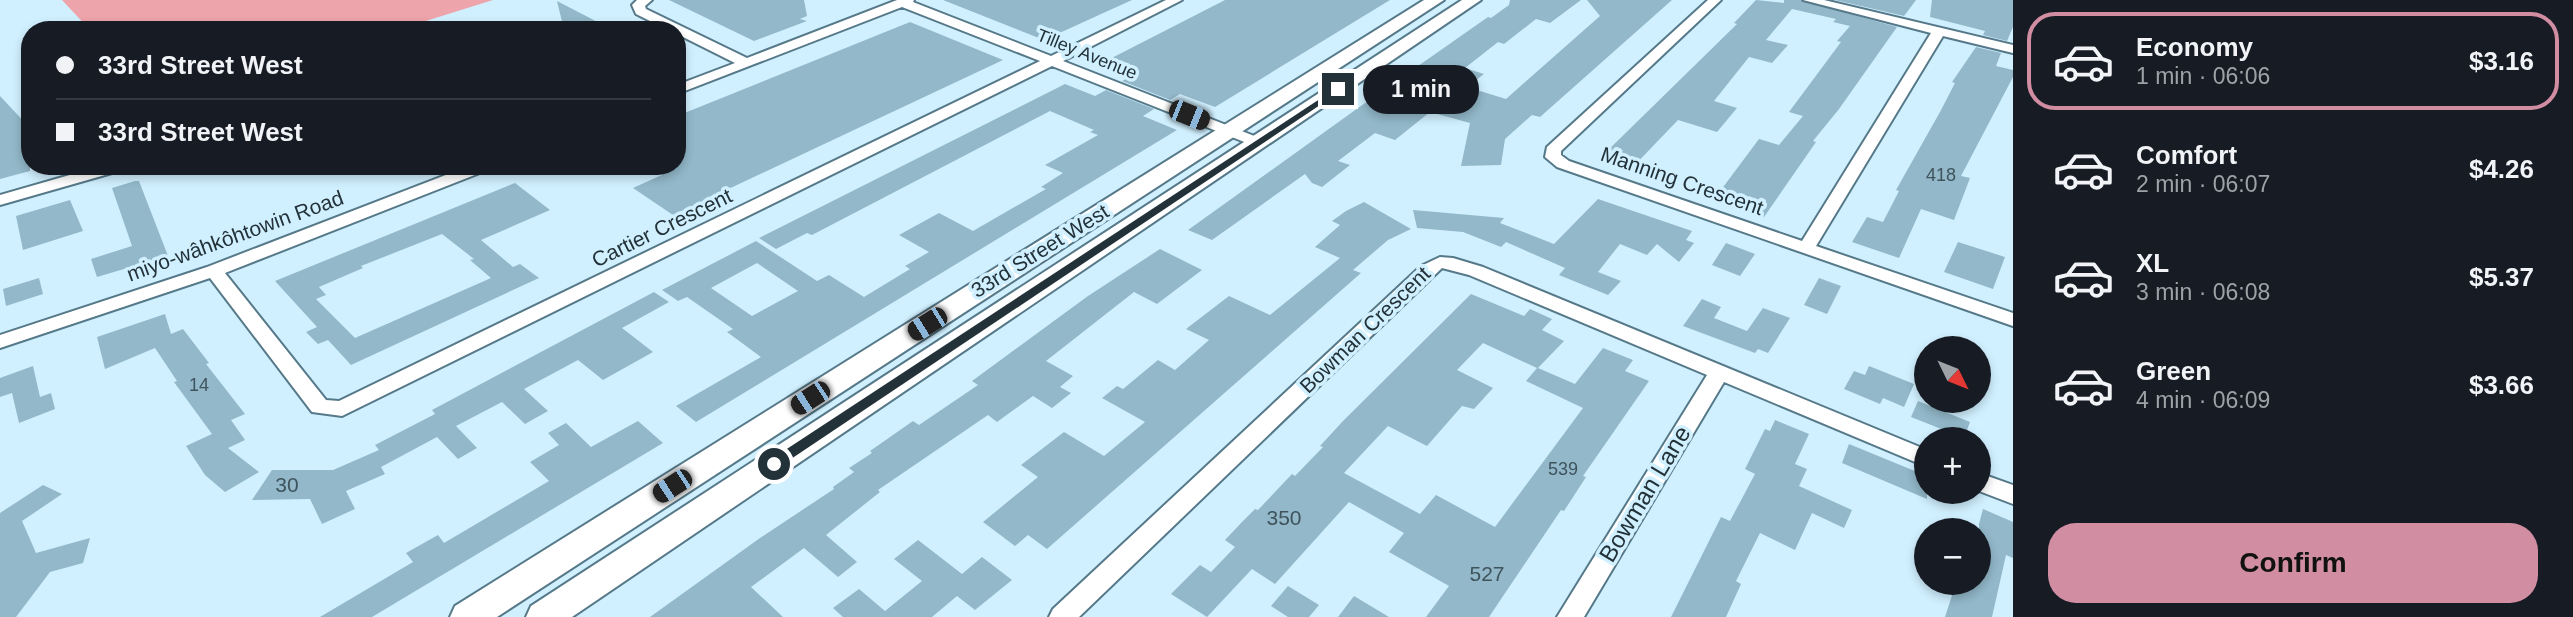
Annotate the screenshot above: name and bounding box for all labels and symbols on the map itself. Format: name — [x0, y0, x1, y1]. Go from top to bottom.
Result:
street label: Tilley Avenue — [1034, 25, 1140, 83]
callout: 1 min — [1362, 64, 1478, 114]
route end — [1322, 73, 1354, 105]
car — [1166, 97, 1213, 133]
street label: Manning Crescent — [1598, 142, 1767, 219]
house number: 418 — [1926, 165, 1956, 185]
street label: Cartier Crescent — [588, 184, 736, 271]
street label: miyo-wâhkôhtowin Road — [123, 186, 346, 285]
street label: 33rd Street West — [967, 199, 1113, 302]
street label: Bowman Crescent — [1295, 262, 1434, 398]
car — [904, 304, 951, 344]
north arrow — [1914, 336, 1992, 413]
house number: 14 — [189, 375, 209, 395]
car — [787, 378, 834, 418]
street label: Bowman Lane — [1593, 421, 1696, 566]
route start — [758, 448, 790, 480]
house number: 539 — [1548, 459, 1578, 479]
car — [649, 466, 696, 506]
house number: 30 — [275, 473, 299, 496]
house number: 350 — [1266, 506, 1302, 529]
house number: 527 — [1469, 562, 1505, 585]

